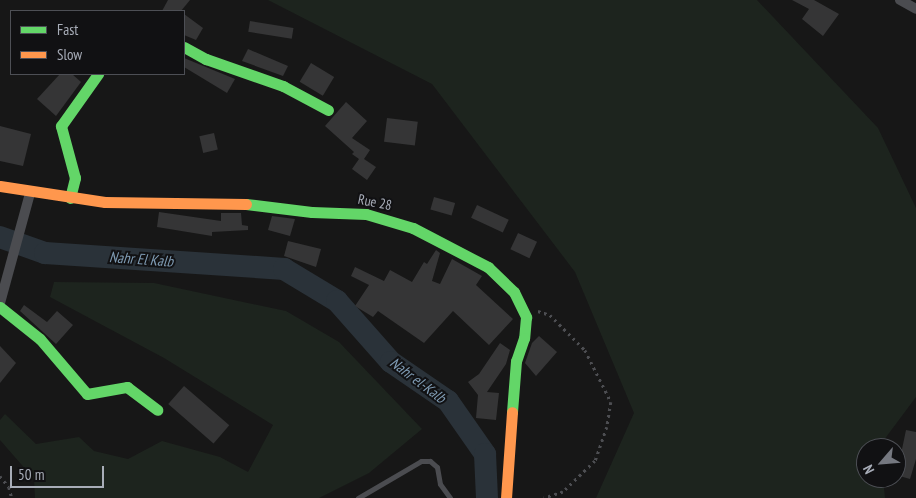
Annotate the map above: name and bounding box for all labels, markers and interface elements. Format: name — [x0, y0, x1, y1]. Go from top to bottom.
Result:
legend — [10, 10, 185, 75]
text: Fast — [57, 20, 78, 39]
text: Slow — [57, 45, 82, 64]
street label: Rue 28 — [357, 190, 393, 214]
water label: Nahr El Kalb — [108, 248, 174, 270]
water label: Nahr el-Kalb — [387, 353, 449, 407]
north arrow — [856, 438, 906, 488]
scale bar — [12, 456, 106, 488]
text: N — [859, 462, 878, 477]
text: 50 m — [18, 465, 44, 484]

